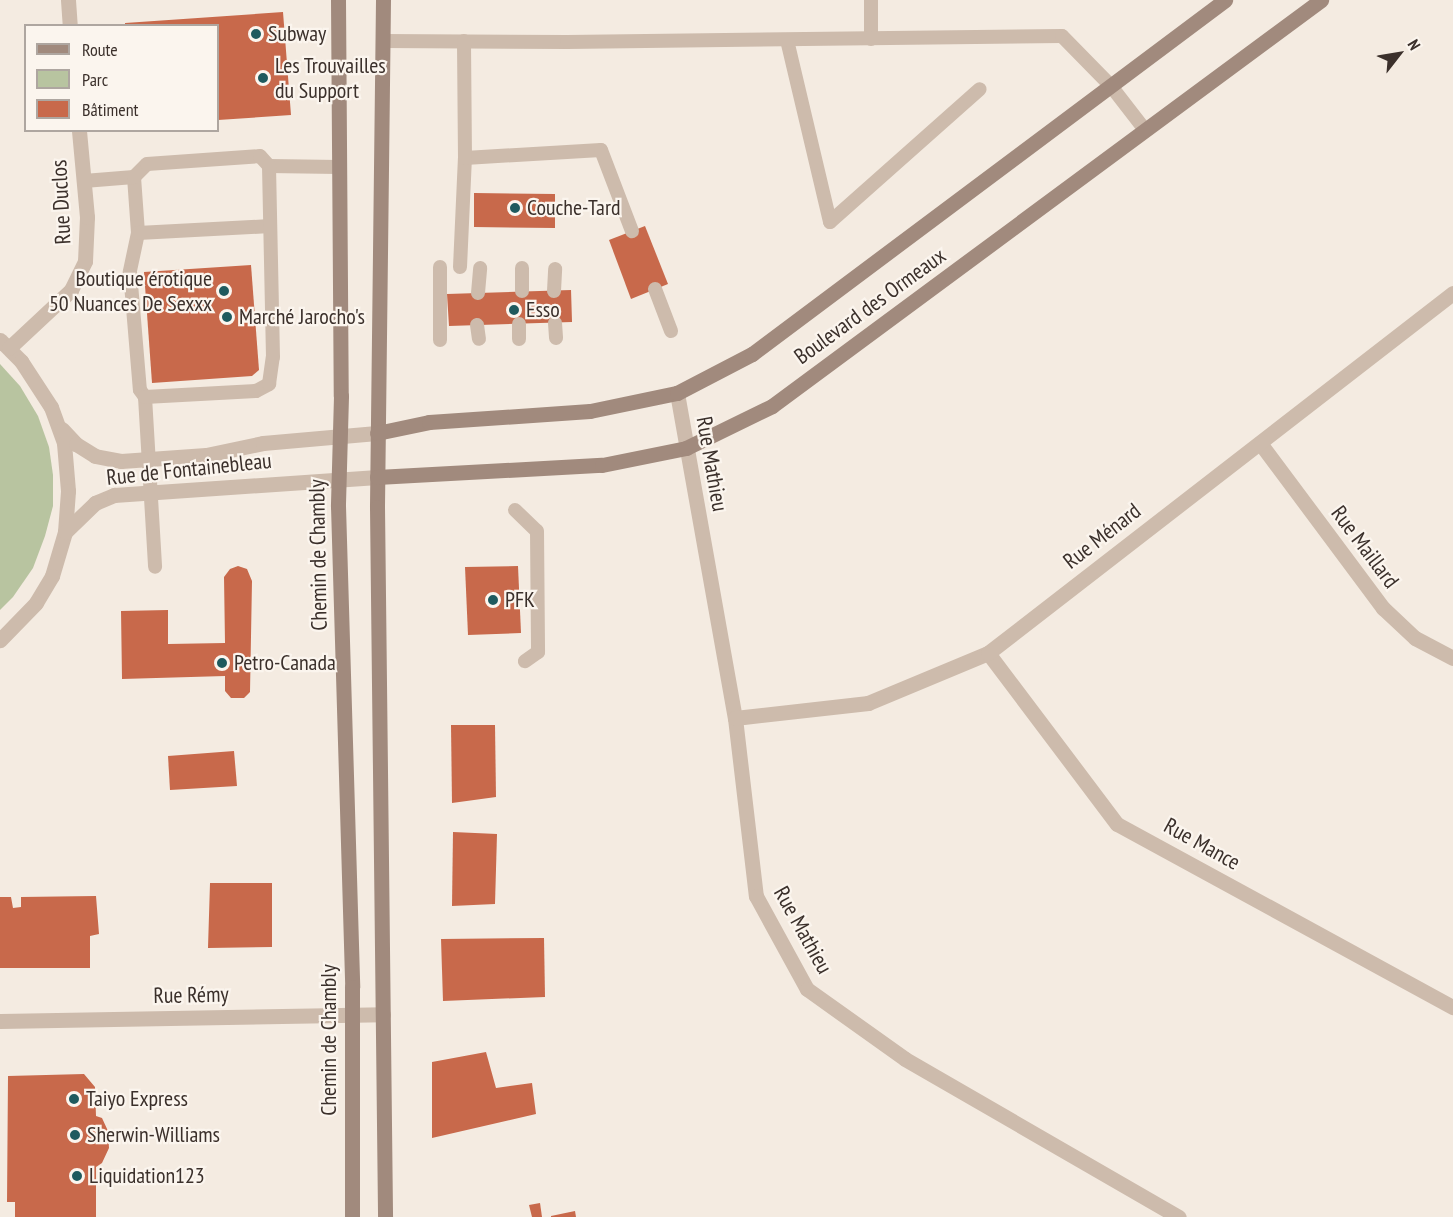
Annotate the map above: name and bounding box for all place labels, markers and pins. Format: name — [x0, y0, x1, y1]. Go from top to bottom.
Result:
place label: Subway — [268, 21, 326, 47]
marker: Subway — [249, 27, 263, 41]
place label: Les Trouvailles du Support — [275, 52, 386, 104]
marker: Les Trouvailles du Support — [256, 71, 270, 85]
place label: Couche-Tard — [527, 195, 620, 221]
marker: Couche-Tard — [508, 201, 522, 215]
place label: Boutique érotique 50 Nuances De Sexxx — [49, 265, 212, 316]
marker: Boutique érotique 50 Nuances De Sexxx — [217, 284, 231, 298]
place label: Esso — [526, 297, 560, 323]
marker: Esso — [507, 303, 521, 317]
place label: Marché Jarocho's — [239, 304, 365, 330]
marker: Marché Jarocho's — [220, 310, 234, 324]
place label: PFK — [505, 587, 535, 613]
marker: PFK — [486, 593, 500, 607]
place label: Petro-Canada — [234, 650, 336, 676]
marker: Petro-Canada — [215, 656, 229, 670]
place label: Taiyo Express — [86, 1086, 188, 1112]
marker: Taiyo Express — [67, 1092, 81, 1106]
place label: Sherwin-Williams — [87, 1122, 220, 1148]
marker: Sherwin-Williams — [68, 1128, 82, 1142]
place label: Liquidation123 — [89, 1163, 205, 1189]
marker: Liquidation123 — [70, 1169, 84, 1183]

